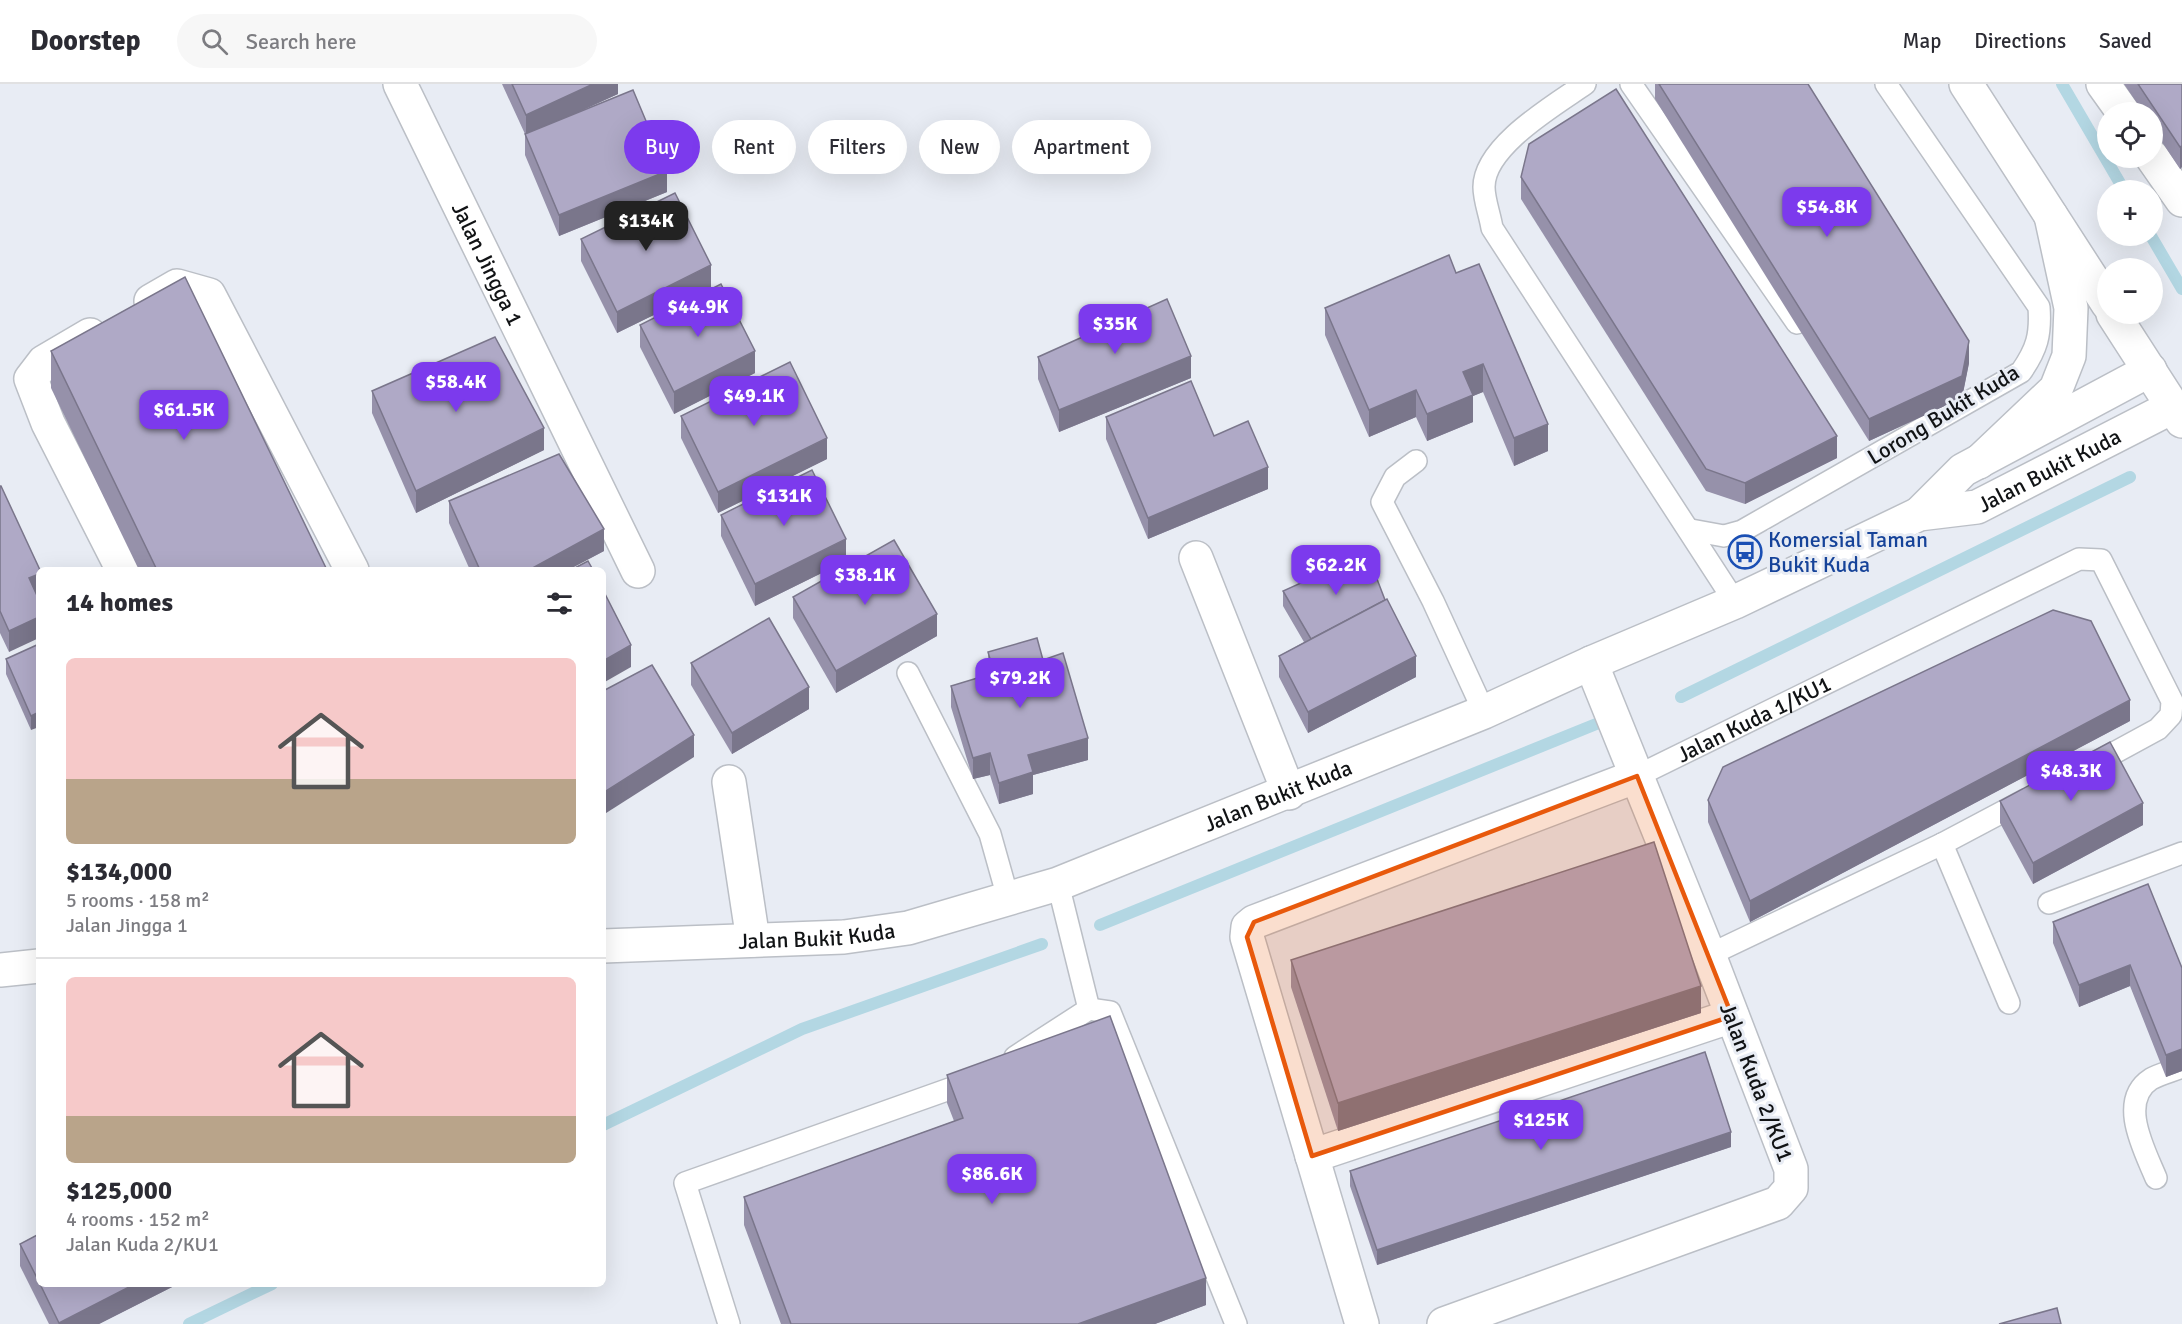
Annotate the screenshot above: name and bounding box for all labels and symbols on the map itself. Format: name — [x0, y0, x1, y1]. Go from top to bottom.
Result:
pin: $54.8K — [1778, 187, 1876, 238]
street label: Jalan Jingga 1 — [446, 198, 529, 330]
pin: $134K — [604, 201, 688, 252]
pin: $44.9K — [649, 287, 747, 338]
pin: $35K — [1079, 304, 1151, 355]
street label: Lorong Bukit Kuda — [1863, 359, 2024, 470]
pin: $58.4K — [407, 362, 505, 413]
pin: $49.1K — [705, 376, 803, 427]
pin: $61.5K — [135, 390, 233, 441]
street label: Jalan Bukit Kuda — [1973, 423, 2125, 518]
pin: $131K — [742, 476, 826, 527]
place label: Komersial Taman Bukit Kuda — [1768, 526, 1928, 578]
bus stop icon: Komersial Taman Bukit Kuda — [1727, 534, 1763, 570]
pin: $62.2K — [1287, 545, 1385, 596]
pin: $38.1K — [816, 555, 914, 606]
pin: $79.2K — [971, 658, 1069, 709]
street label: Jalan Kuda 1/KU1 — [1672, 670, 1835, 768]
pin: $48.3K — [2022, 751, 2120, 802]
street label: Jalan Bukit Kuda — [1200, 754, 1356, 838]
street label: Jalan Bukit Kuda — [738, 917, 897, 955]
street label: Jalan Kuda 2/KU1 — [1714, 999, 1799, 1165]
pin: $125K — [1499, 1100, 1583, 1151]
pin: $86.6K — [943, 1154, 1041, 1205]

